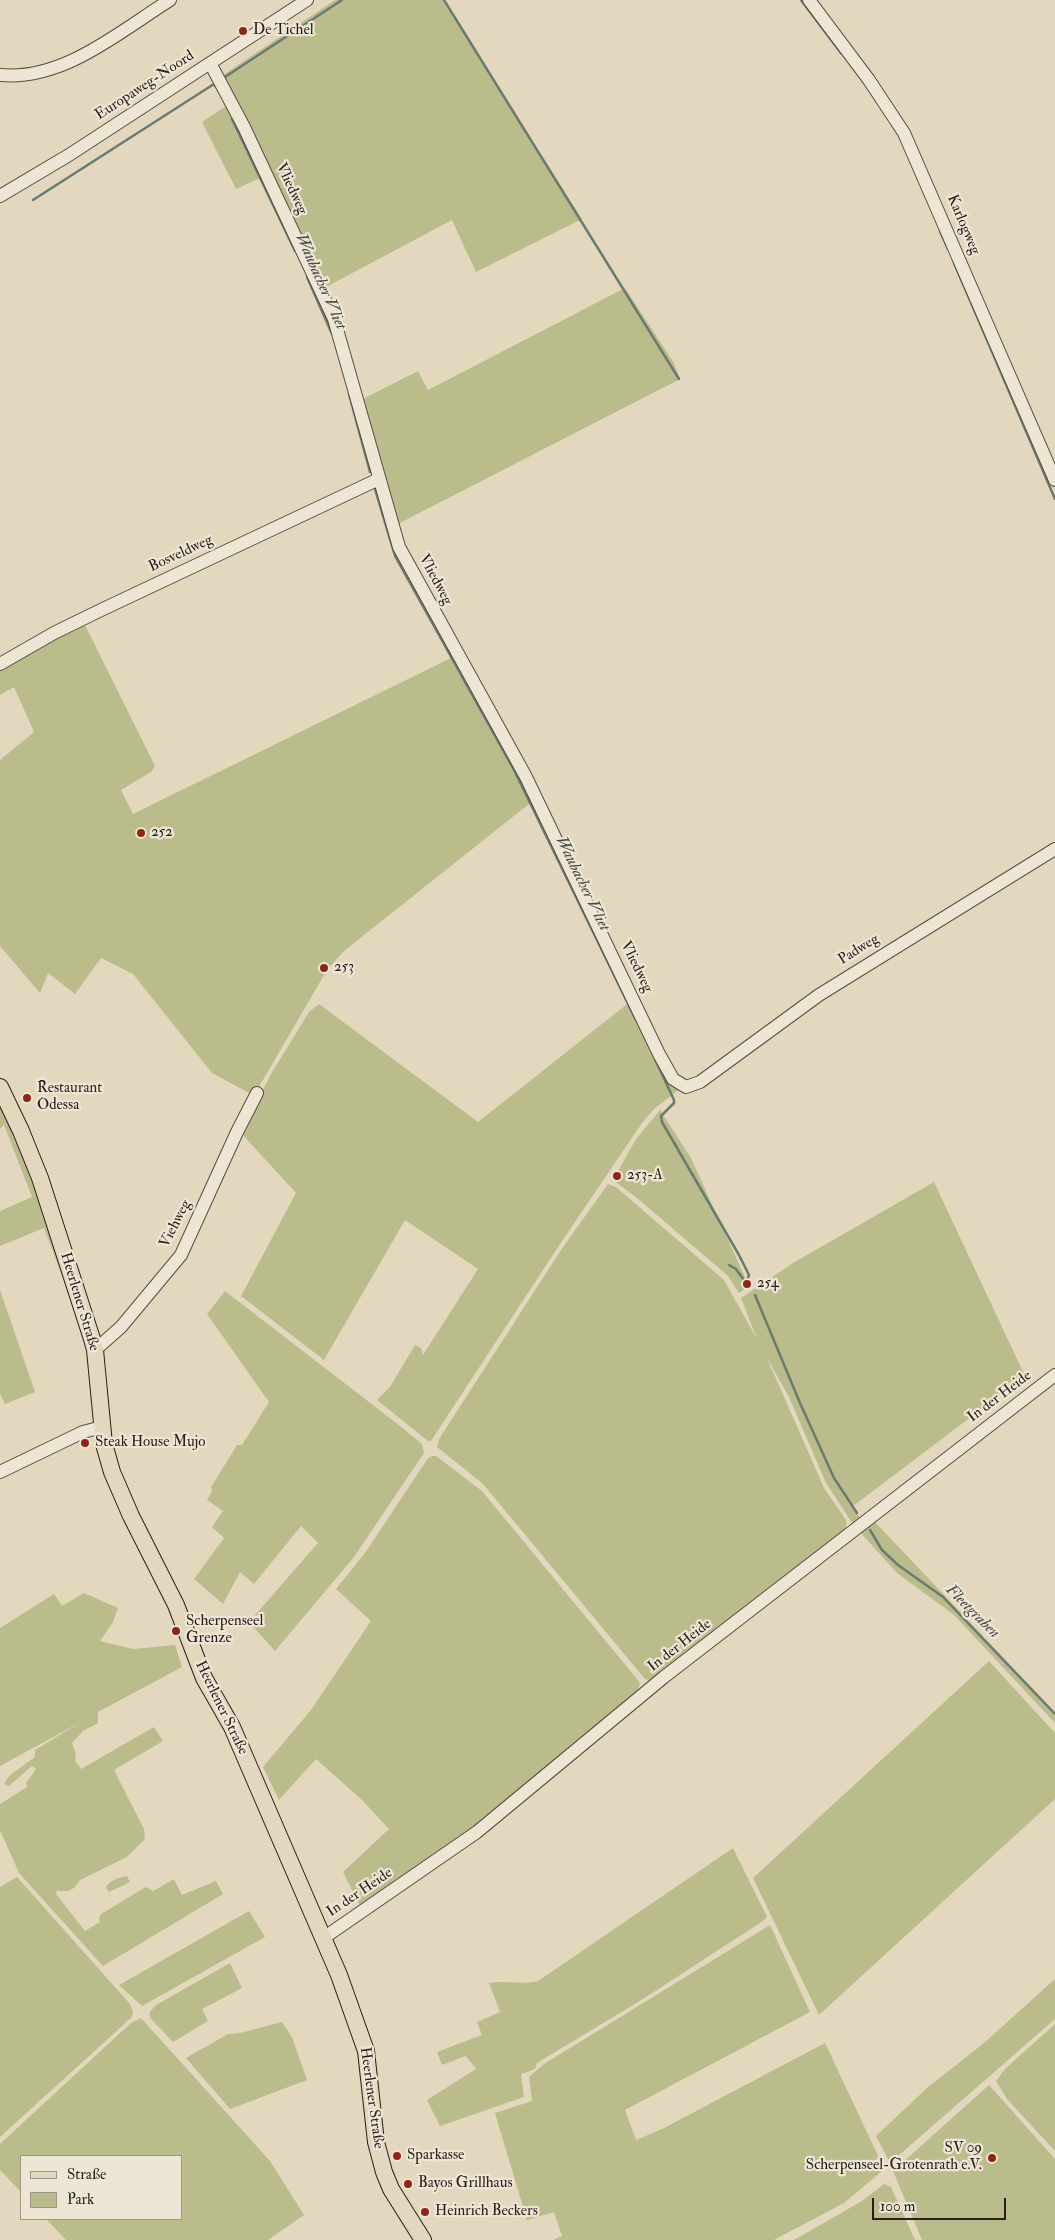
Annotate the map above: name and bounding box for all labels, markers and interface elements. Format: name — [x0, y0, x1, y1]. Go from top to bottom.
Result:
place label: De Tichel — [253, 22, 314, 40]
marker: De Tichel — [237, 25, 249, 37]
street label: Europaweg-Noord — [92, 47, 198, 125]
street label: Vliedweg — [271, 160, 311, 218]
street label: Karlogweg — [942, 192, 984, 258]
water label: Waubacher Vliet — [290, 231, 350, 333]
street label: Bosveldweg — [146, 531, 216, 577]
street label: Vliedweg — [414, 551, 456, 609]
place label: 252 — [151, 824, 173, 842]
marker: 252 — [135, 827, 147, 839]
water label: Waubacher Vliet — [551, 833, 613, 935]
street label: Padweg — [835, 931, 883, 969]
street label: Vliedweg — [616, 938, 656, 996]
place label: 253 — [334, 959, 354, 977]
marker: 253 — [318, 962, 330, 974]
place label: Restaurant Odessa — [37, 1080, 102, 1115]
marker: Restaurant Odessa — [21, 1092, 33, 1104]
place label: 253-A — [627, 1167, 663, 1185]
marker: 253-A — [611, 1170, 623, 1182]
street label: Viehweg — [156, 1197, 196, 1251]
street label: Heerlener Straße — [55, 1250, 103, 1354]
place label: 254 — [757, 1275, 779, 1293]
marker: 254 — [741, 1278, 753, 1290]
street label: In der Heide — [965, 1367, 1035, 1427]
place label: Steak House Mujo — [95, 1434, 205, 1452]
marker: Steak House Mujo — [79, 1437, 91, 1449]
water label: Fleetgraben — [941, 1581, 1003, 1643]
place label: Scherpenseel Grenze — [186, 1613, 263, 1648]
street label: In der Heide — [645, 1616, 715, 1676]
marker: Scherpenseel Grenze — [170, 1625, 182, 1637]
street label: Heerlener Straße — [190, 1658, 252, 1758]
street label: In der Heide — [324, 1864, 396, 1922]
street label: Heerlener Straße — [355, 2046, 387, 2150]
place label: SV 09 Scherpenseel-Grotenrath e.V. — [806, 2140, 982, 2175]
place label: Sparkasse — [407, 2147, 464, 2165]
marker: Sparkasse — [391, 2150, 403, 2162]
marker: SV 09 Scherpenseel-Grotenrath e.V. — [986, 2152, 998, 2164]
legend — [20, 2155, 182, 2220]
text: Straße — [67, 2165, 106, 2184]
place label: Bayos Grillhaus — [418, 2175, 513, 2193]
marker: Bayos Grillhaus — [402, 2178, 414, 2190]
scale bar — [875, 2188, 1009, 2220]
text: Park — [67, 2190, 94, 2209]
text: 100 m — [880, 2197, 915, 2216]
place label: Heinrich Beckers — [435, 2203, 538, 2221]
marker: Heinrich Beckers — [419, 2206, 431, 2218]

